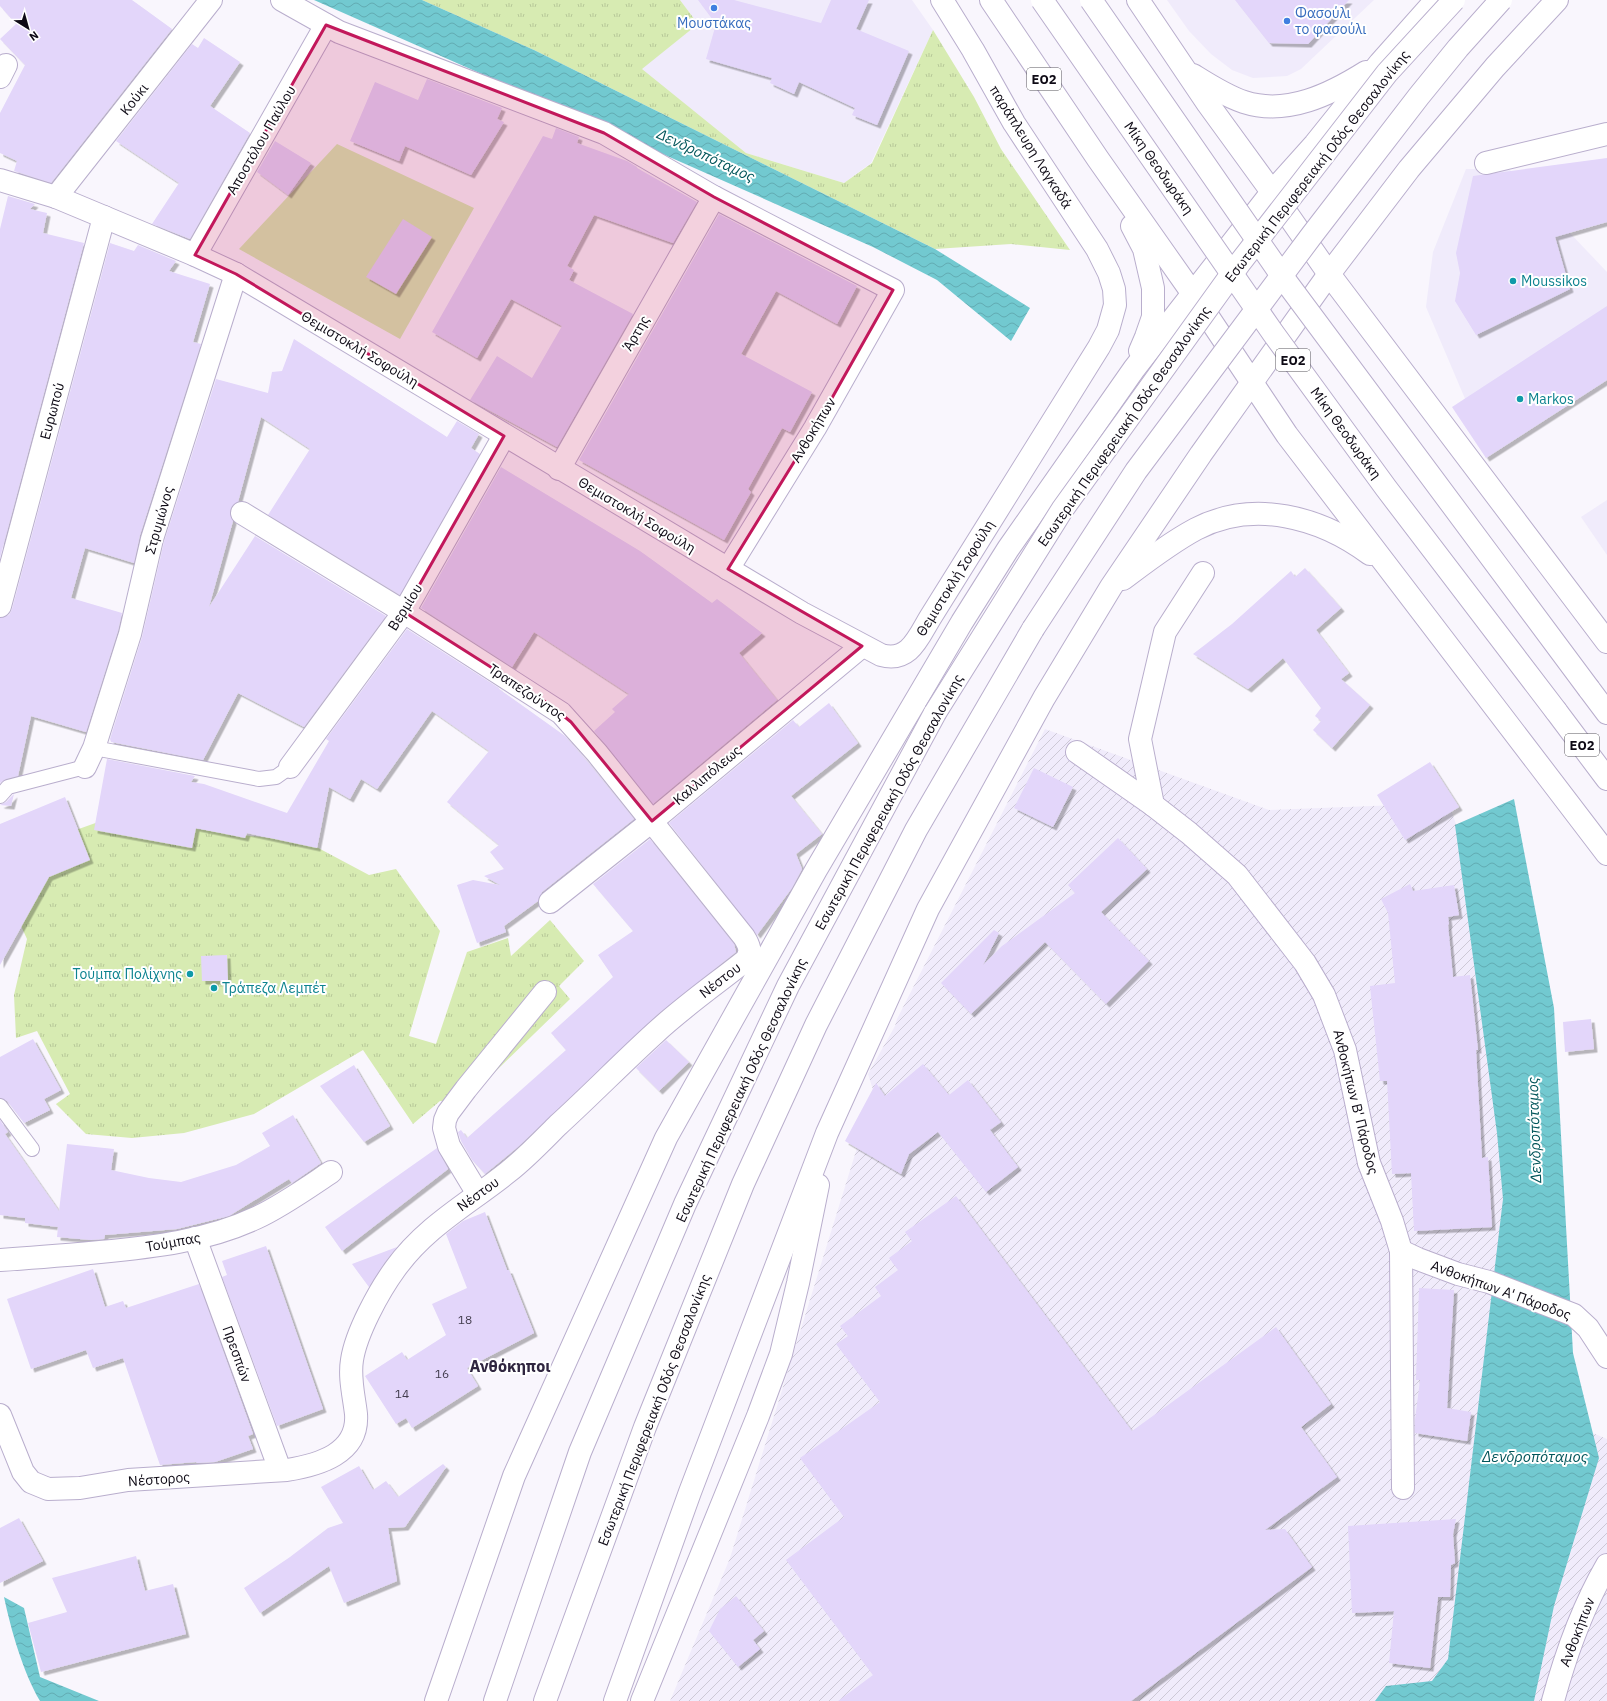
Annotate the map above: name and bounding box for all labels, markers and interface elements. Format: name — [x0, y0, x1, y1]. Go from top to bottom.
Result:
marker: Μουστάκας — [709, 3, 719, 13]
place label: Φασούλι το φασούλι — [1295, 4, 1366, 38]
north arrow — [8, 8, 48, 48]
place label: Μουστάκας — [677, 14, 751, 32]
marker: Φασούλι το φασούλι — [1282, 16, 1292, 26]
text: N — [27, 28, 41, 44]
street label: Εσωτερική Περιφερειακή Οδός Θεσσαλονίκης — [1221, 46, 1413, 286]
road number: ΕΟ2 — [1027, 68, 1061, 90]
street label: Κούκι — [116, 79, 152, 119]
street label: Αποστόλου Παύλου — [222, 82, 300, 198]
street label: παράπλευρη Λαγκαδά — [986, 82, 1076, 212]
street label: Μίκη Θεοδωράκη — [1120, 118, 1198, 218]
water label: Δενδροπόταμος — [653, 124, 759, 186]
place label: Moussikos — [1521, 272, 1587, 290]
marker: Moussikos — [1508, 276, 1518, 286]
street label: Εσωτερική Περιφερειακή Οδός Θεσσαλονίκης — [1034, 302, 1215, 550]
street label: Θεμιστοκλή Σοφούλη — [298, 307, 422, 391]
street label: Άρτης — [619, 312, 653, 354]
road number: ΕΟ2 — [1276, 349, 1310, 371]
street label: Ευρωπού — [36, 380, 68, 442]
street label: Μίκη Θεοδωράκη — [1307, 383, 1385, 483]
place label: Markos — [1528, 390, 1574, 408]
street label: Ανθοκήπων — [787, 394, 839, 466]
marker: Markos — [1515, 394, 1525, 404]
street label: Θεμιστοκλή Σοφούλη — [575, 473, 699, 557]
street label: Στρυμώνος — [141, 484, 177, 556]
street label: Θεμιστοκλή Σοφούλη — [912, 516, 998, 640]
street label: Βερμίου — [384, 580, 426, 634]
street label: Τραπεζούντος — [485, 660, 569, 725]
street label: Εσωτερική Περιφερειακή Οδός Θεσσαλονίκης — [811, 671, 967, 933]
road number: ΕΟ2 — [1565, 734, 1599, 756]
street label: Καλλιπόλεως — [669, 741, 745, 809]
street label: Εσωτερική Περιφερειακή Οδός Θεσσαλονίκης — [672, 955, 811, 1225]
street label: Νέστου — [696, 958, 744, 1002]
place label: Τούμπα Πολίχνης — [72, 965, 182, 983]
marker: Τούμπα Πολίχνης — [185, 969, 195, 979]
place label: Τράπεζα Λεμπέτ — [222, 979, 327, 997]
marker: Τράπεζα Λεμπέτ — [209, 983, 219, 993]
street label: Ανθοκήπων Β' Πάροδος — [1329, 1028, 1383, 1177]
water label: Δενδροπόταμος — [1523, 1076, 1545, 1184]
street label: Νέστου — [453, 1173, 503, 1215]
street label: Τούμπας — [144, 1228, 202, 1256]
street label: Ανθοκήπων Α' Πάροδος — [1428, 1256, 1574, 1324]
street label: Εσωτερική Περιφερειακή Οδός Θεσσαλονίκης — [594, 1271, 714, 1549]
house number: 18 — [458, 1312, 472, 1327]
street label: Πρεσπών — [218, 1323, 256, 1385]
district label: Ανθόκηποι — [469, 1356, 551, 1376]
house number: 16 — [435, 1366, 449, 1381]
house number: 14 — [395, 1386, 409, 1401]
water label: Δενδροπόταμος — [1481, 1447, 1589, 1466]
street label: Νέστορος — [127, 1468, 191, 1490]
street label: Ανθοκήπων — [1556, 1595, 1598, 1669]

